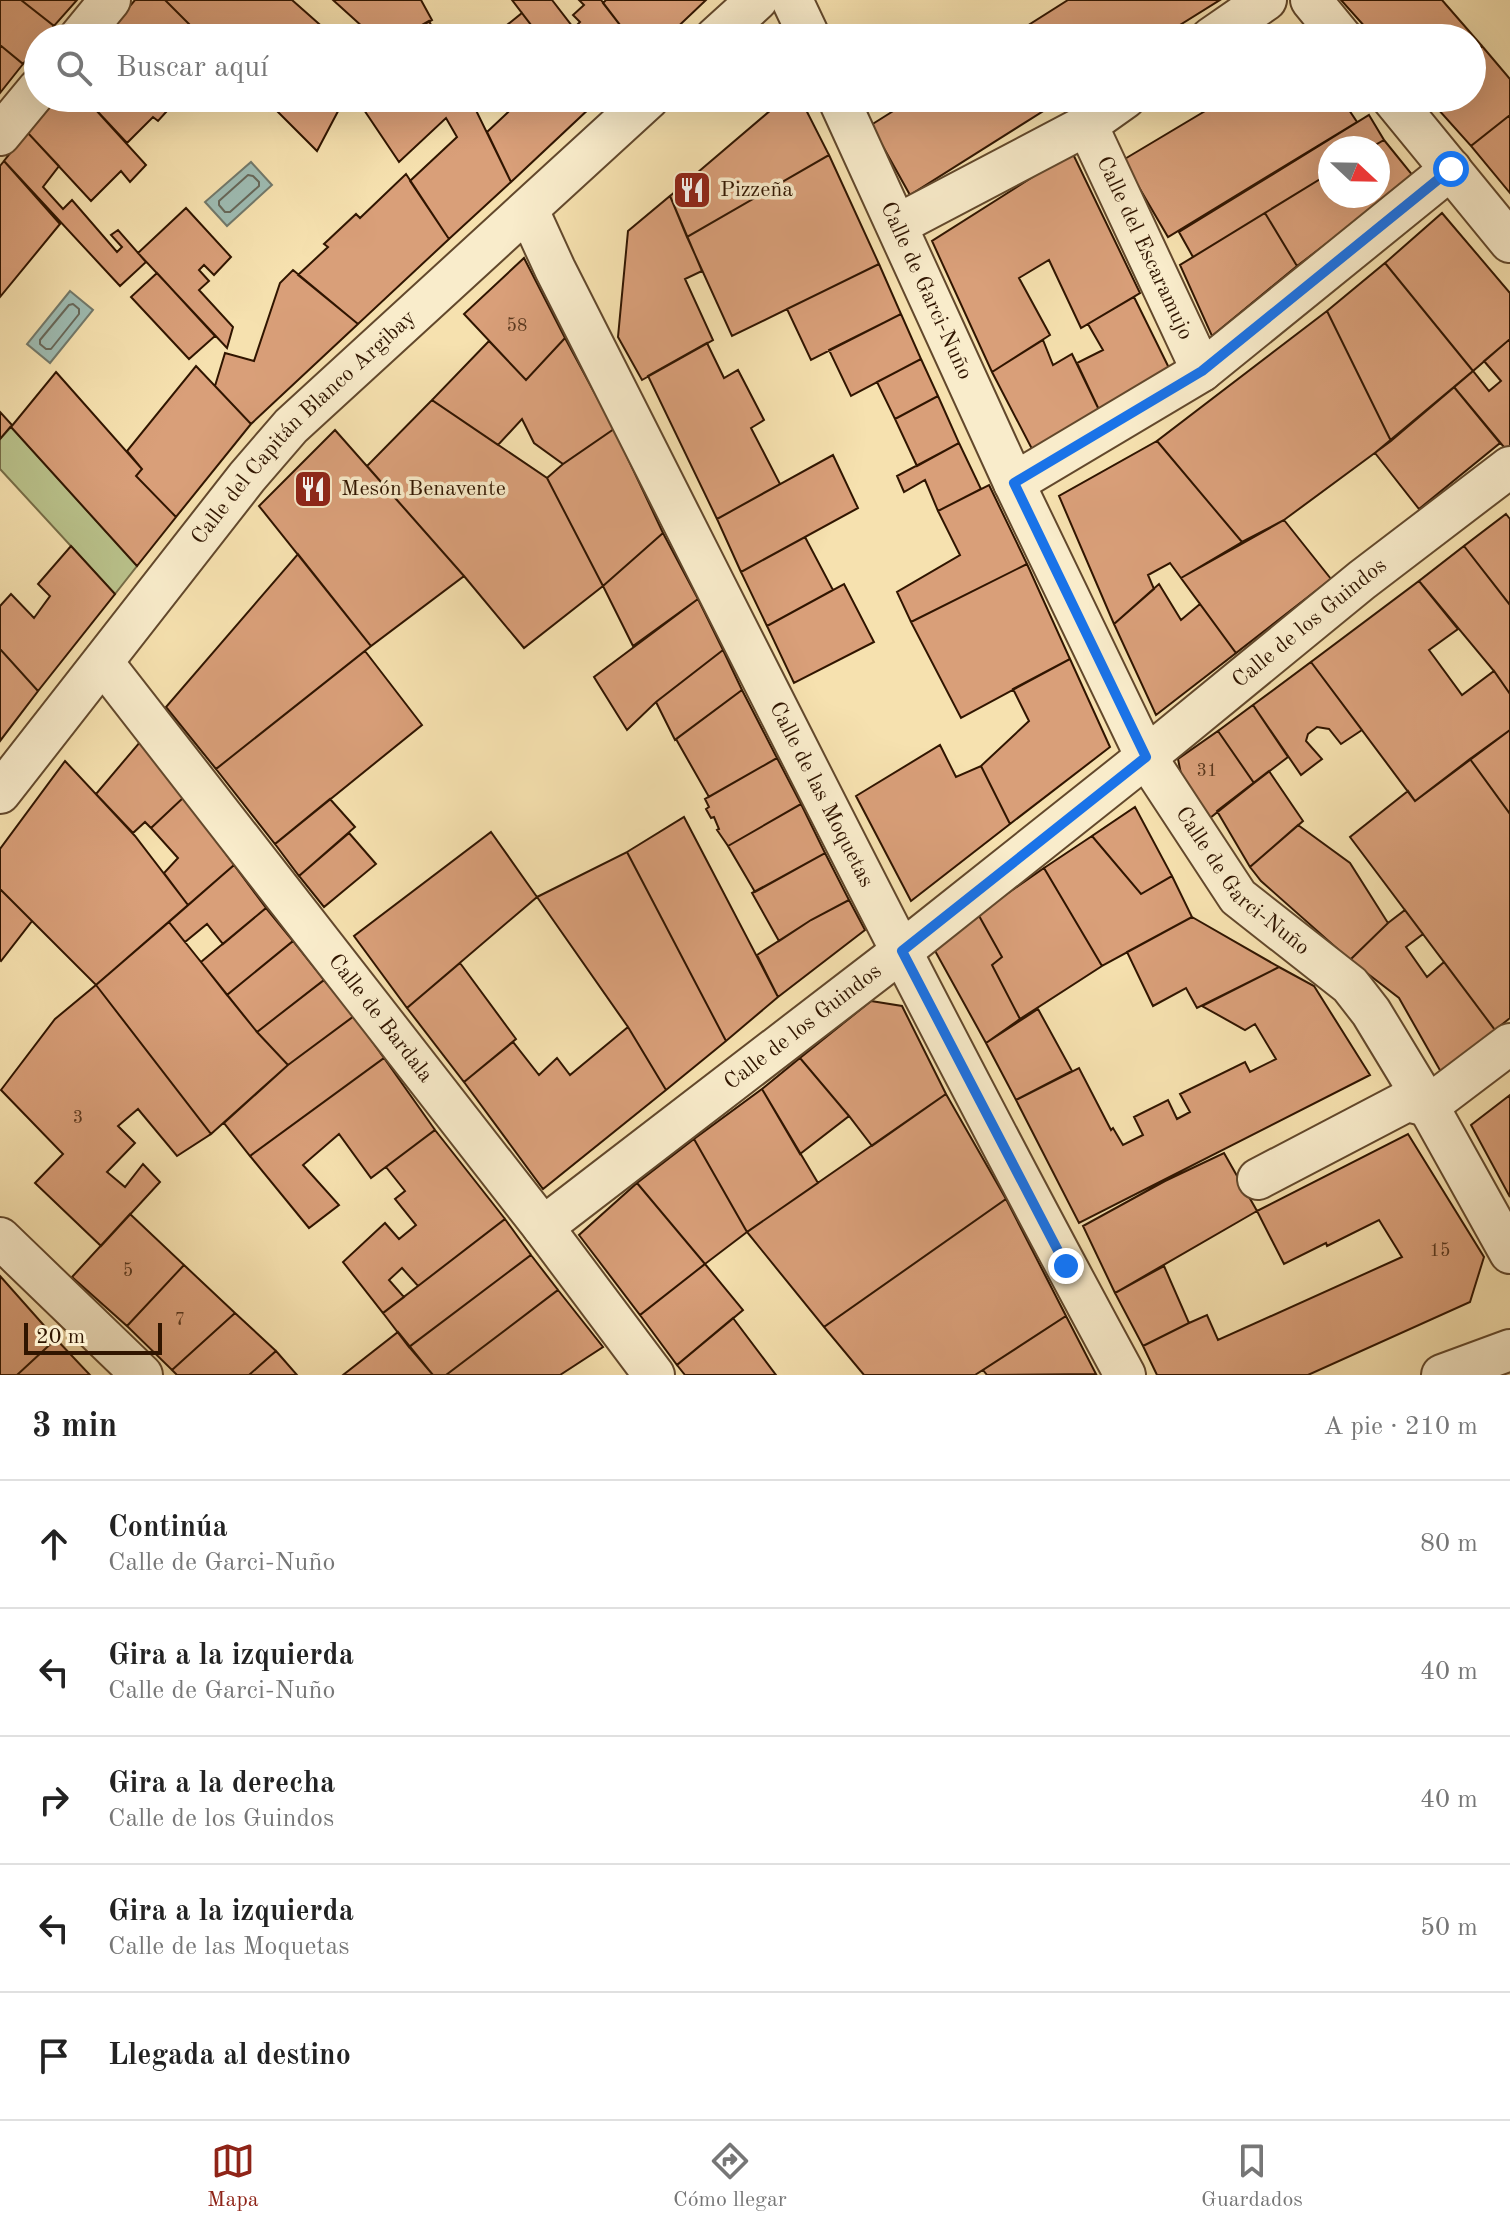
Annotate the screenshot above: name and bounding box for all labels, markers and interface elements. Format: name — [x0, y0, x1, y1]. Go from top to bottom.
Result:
search box — [24, 24, 1486, 112]
icon: search — [52, 46, 96, 90]
text: Buscar aquí — [116, 53, 268, 83]
north arrow — [1318, 136, 1390, 208]
route start — [1433, 151, 1469, 187]
street label: Calle del Escaramujo — [1092, 153, 1197, 343]
restaurant icon: Pizzeña — [671, 169, 713, 211]
place label: Pizzeña — [720, 179, 793, 201]
street label: Calle de Garci-Nuño — [876, 199, 976, 383]
street label: Calle del Capitán Blanco Argibay — [187, 306, 420, 549]
house number: 58 — [507, 317, 527, 335]
restaurant icon: Mesón Benavente — [292, 468, 334, 510]
place label: Mesón Benavente — [341, 478, 506, 500]
street label: Calle de los Guindos — [1228, 554, 1391, 692]
street label: Calle de las Moquetas — [765, 698, 877, 891]
house number: 31 — [1197, 762, 1217, 780]
street label: Calle de Garci-Nuño — [1171, 803, 1313, 960]
street label: Calle de Bardala — [324, 950, 437, 1087]
street label: Calle de los Guindos — [720, 960, 886, 1094]
house number: 3 — [73, 1109, 83, 1127]
house number: 15 — [1430, 1242, 1450, 1260]
route end — [1048, 1248, 1084, 1284]
house number: 5 — [123, 1262, 133, 1280]
house number: 7 — [175, 1311, 185, 1329]
scale bar — [24, 1319, 162, 1355]
text: 20 m — [36, 1326, 85, 1348]
text: 3 min — [32, 1410, 117, 1444]
text: A pie · 210 m — [1323, 1414, 1478, 1440]
text: Continúa — [108, 1513, 228, 1543]
icon: ahead — [32, 1522, 76, 1566]
text: 80 m — [1420, 1531, 1478, 1557]
text: Calle de Garci-Nuño — [108, 1550, 335, 1576]
text: Gira a la izquierda — [108, 1641, 354, 1671]
icon: left — [32, 1650, 76, 1694]
text: 40 m — [1420, 1659, 1478, 1685]
text: Calle de Garci-Nuño — [108, 1678, 335, 1704]
text: Gira a la derecha — [108, 1769, 335, 1799]
icon: right — [32, 1778, 76, 1822]
text: 40 m — [1420, 1787, 1478, 1813]
text: Calle de los Guindos — [108, 1806, 334, 1832]
text: Gira a la izquierda — [108, 1897, 354, 1927]
icon: left — [32, 1906, 76, 1950]
text: 50 m — [1420, 1915, 1478, 1941]
text: Calle de las Moquetas — [108, 1934, 350, 1960]
icon: arrive — [32, 2034, 76, 2078]
text: Llegada al destino — [108, 2041, 351, 2071]
tab: Mapa — [207, 2139, 259, 2214]
tab: Cómo llegar — [673, 2139, 787, 2214]
tab: Guardados — [1201, 2139, 1303, 2214]

